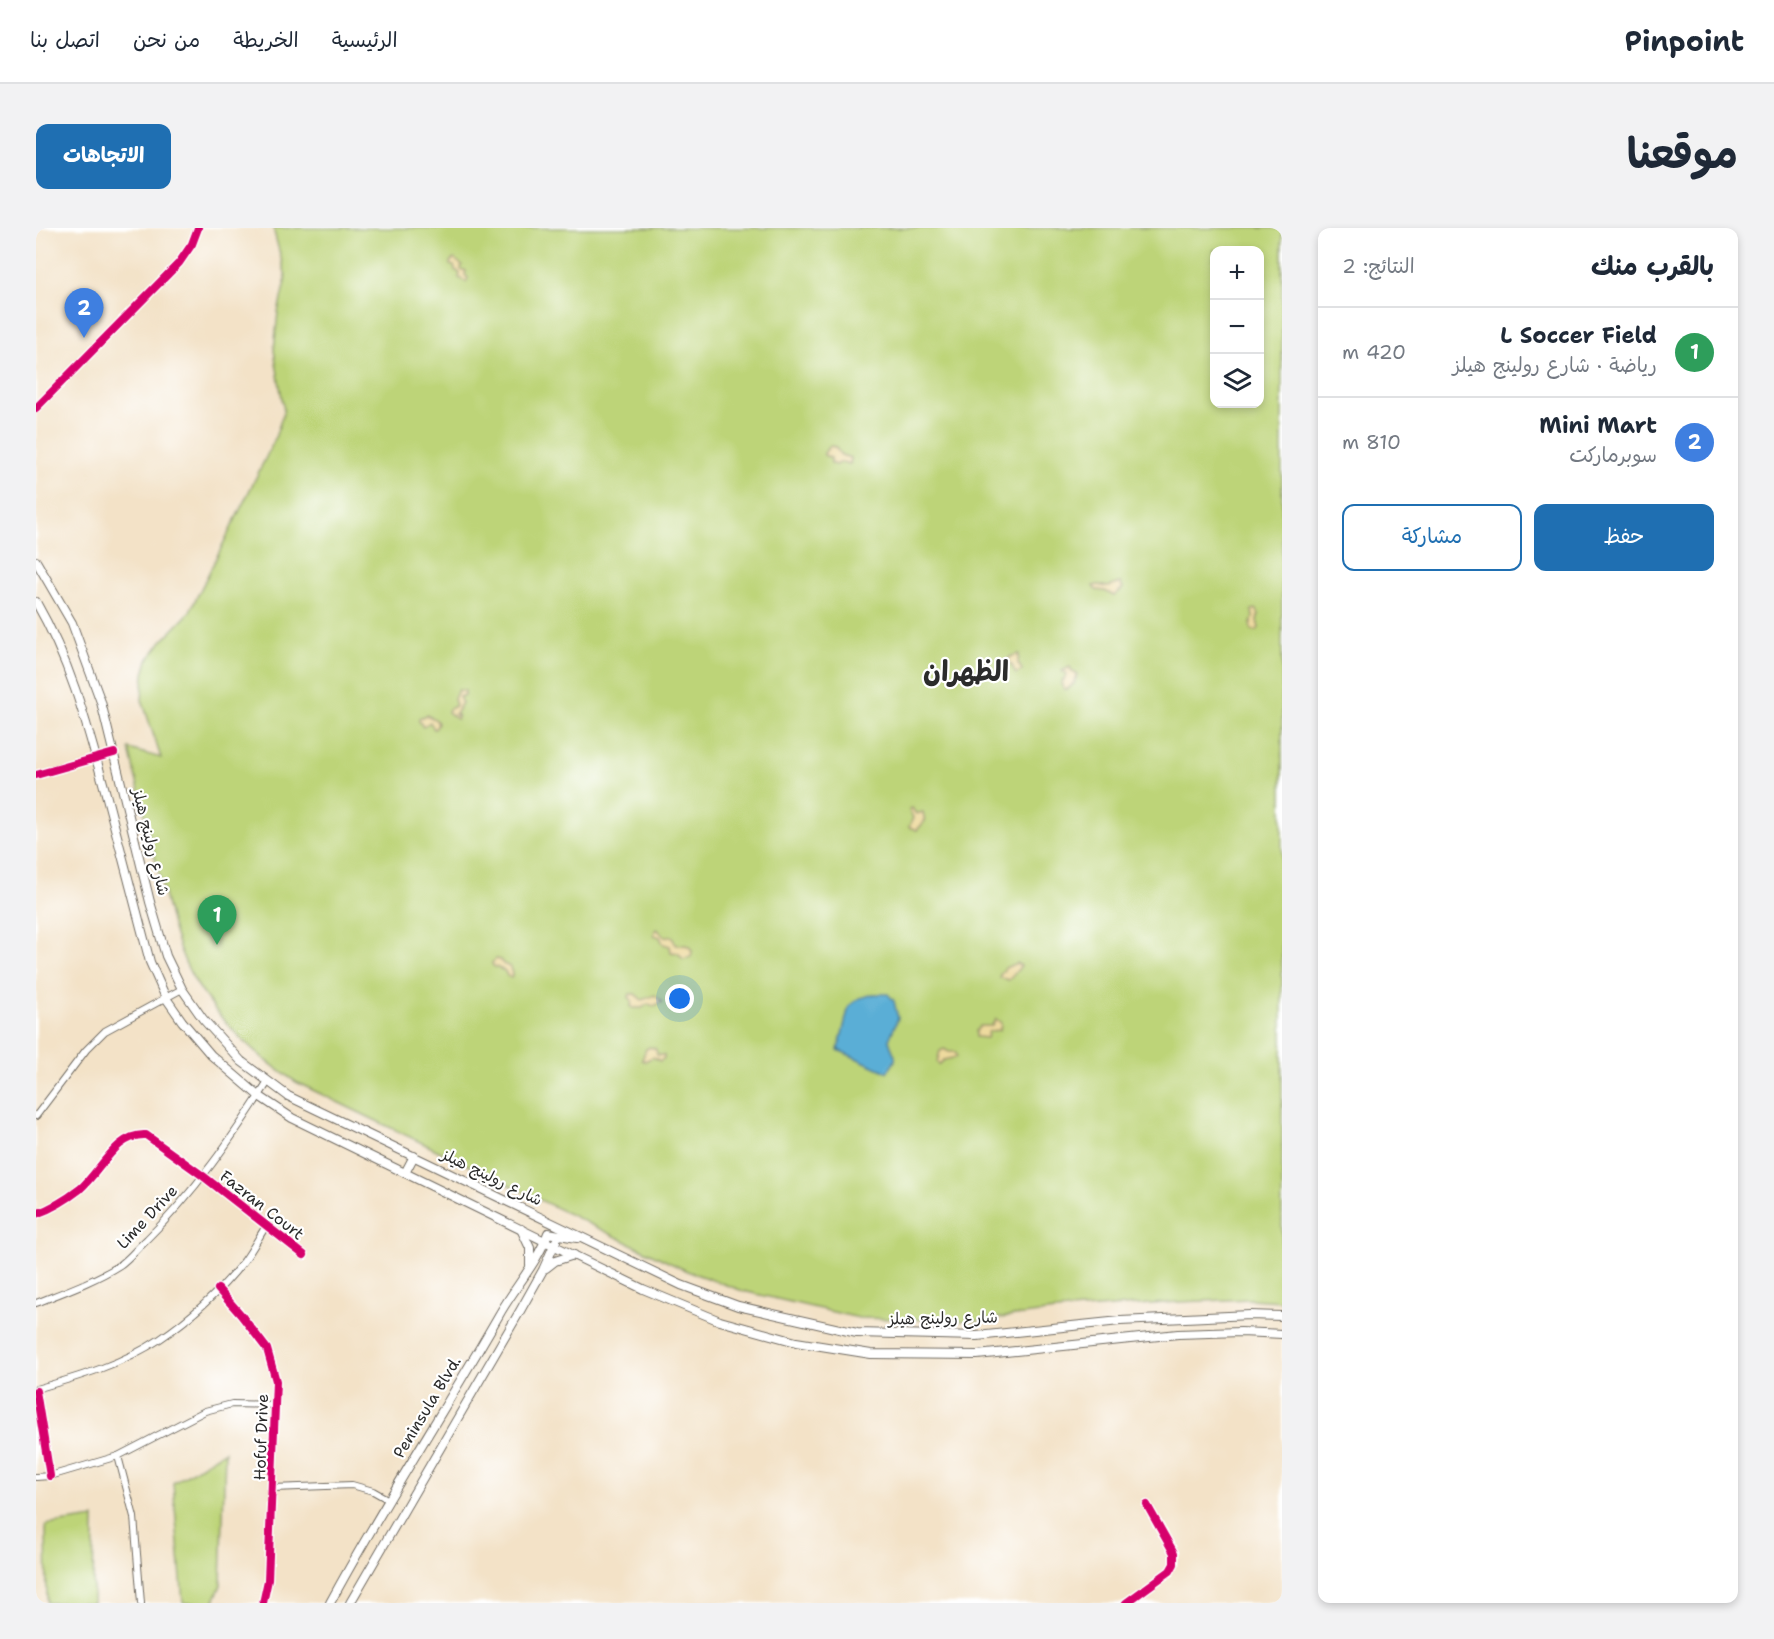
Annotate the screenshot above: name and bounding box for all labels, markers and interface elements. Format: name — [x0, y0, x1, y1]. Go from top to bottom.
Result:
text: Pinpoint — [1625, 22, 1744, 60]
text: اتصل بنا — [30, 26, 100, 54]
text: من نحن — [133, 26, 200, 54]
text: الخريطة — [233, 26, 299, 54]
text: الرئيسية — [332, 26, 398, 54]
button: الاتجاهات — [36, 124, 171, 189]
text: موقعنا — [1627, 125, 1738, 181]
map controls — [1210, 246, 1264, 408]
button: + — [1210, 246, 1264, 300]
text: بالقرب منك — [1591, 248, 1714, 283]
text: النتائج: 2 — [1342, 253, 1415, 279]
pin: 2 — [64, 288, 104, 338]
button: − — [1210, 300, 1264, 354]
text: L Soccer Field — [1500, 321, 1657, 350]
text: 420 m — [1342, 339, 1406, 365]
text: 1 — [1690, 339, 1699, 365]
text: رياضة · شارع رولينج هيلز — [1453, 352, 1657, 378]
button: layers — [1210, 354, 1264, 408]
text: Mini Mart — [1539, 411, 1657, 440]
text: 810 m — [1342, 429, 1401, 455]
text: 2 — [1688, 429, 1702, 455]
text: سوبرماركت — [1569, 442, 1657, 468]
button: مشاركة — [1342, 504, 1522, 571]
button: حفظ — [1534, 504, 1714, 571]
district label: الظهران — [923, 652, 1009, 690]
street label: شارع رولينج هيلز — [126, 784, 174, 898]
pin: 1 — [198, 896, 237, 945]
your location — [665, 984, 694, 1013]
street label: شارع رولينج هيلز — [436, 1143, 546, 1211]
street label: Fazran Court — [216, 1166, 308, 1244]
street label: Lime Drive — [112, 1181, 182, 1253]
street label: شارع رولينج هيلز — [886, 1307, 998, 1330]
street label: Peninsula Blvd. — [388, 1352, 466, 1462]
street label: Hofuf Drive — [249, 1393, 273, 1481]

